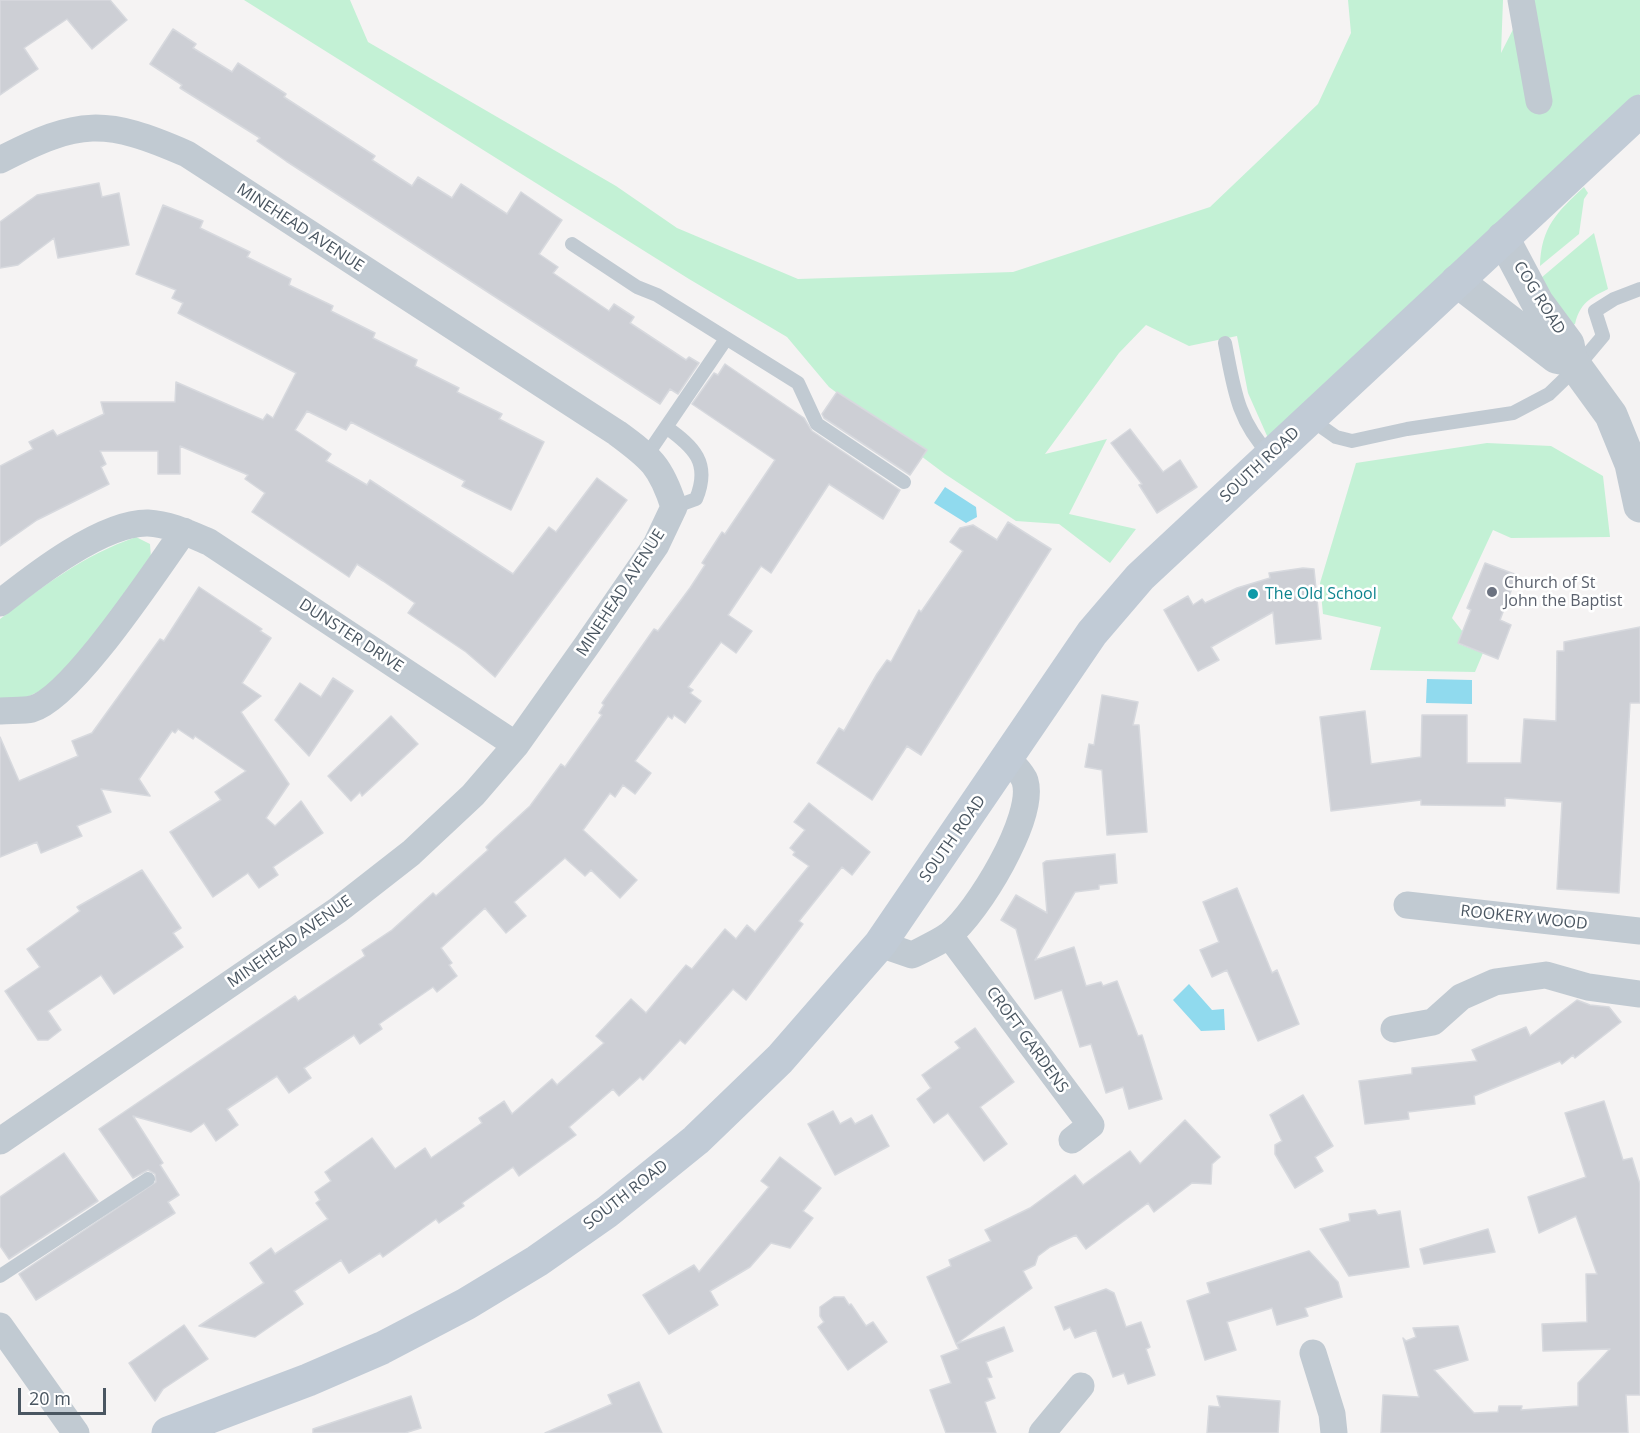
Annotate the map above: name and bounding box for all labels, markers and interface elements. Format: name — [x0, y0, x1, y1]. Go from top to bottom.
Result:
street label: MINEHEAD AVENUE — [233, 180, 367, 276]
street label: COG ROAD — [1509, 258, 1569, 338]
street label: SOUTH ROAD — [1216, 423, 1304, 507]
street label: MINEHEAD AVENUE — [573, 526, 669, 660]
place label: Church of St John the Baptist — [1504, 573, 1622, 611]
place label: The Old School — [1265, 584, 1377, 604]
marker: Church of St John the Baptist — [1485, 585, 1499, 599]
marker: The Old School — [1246, 587, 1260, 601]
street label: DUNSTER DRIVE — [295, 595, 407, 677]
street label: SOUTH ROAD — [916, 792, 990, 886]
street label: MINEHEAD AVENUE — [224, 892, 356, 992]
street label: ROOKERY WOOD — [1459, 902, 1589, 934]
street label: CROFT GARDENS — [982, 983, 1072, 1097]
street label: SOUTH ROAD — [580, 1156, 672, 1234]
scale bar — [21, 1376, 110, 1414]
text: 20 m — [29, 1386, 71, 1410]

